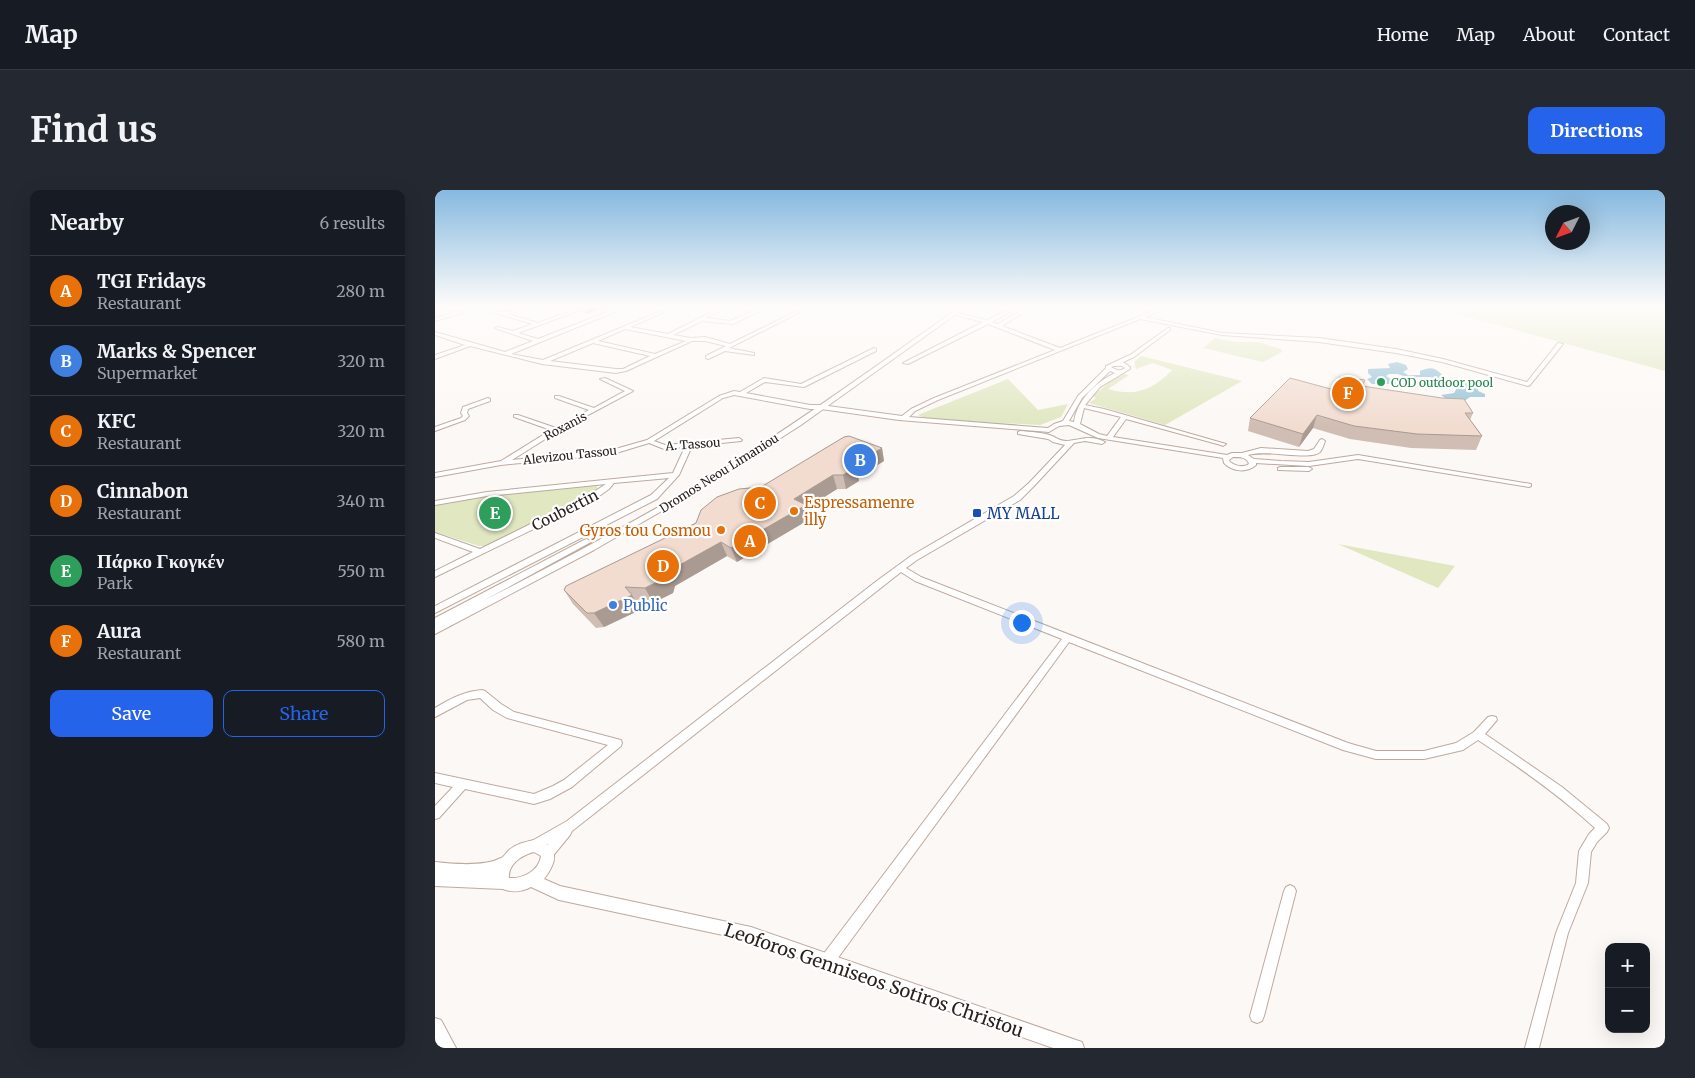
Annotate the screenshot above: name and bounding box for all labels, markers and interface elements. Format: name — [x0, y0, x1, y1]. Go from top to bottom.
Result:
text: Map — [25, 19, 78, 50]
text: Home — [1377, 23, 1429, 46]
text: Map — [1457, 23, 1495, 46]
text: About — [1523, 23, 1575, 46]
text: Contact — [1603, 23, 1670, 46]
button: Directions — [1528, 107, 1665, 154]
text: Find us — [30, 108, 157, 152]
north arrow — [1545, 205, 1590, 250]
text: Nearby — [50, 209, 124, 236]
text: 6 results — [320, 213, 385, 233]
text: TGI Fridays — [97, 269, 206, 293]
text: A — [60, 281, 72, 301]
text: 280 m — [336, 281, 385, 301]
text: Restaurant — [97, 293, 181, 313]
text: Marks & Spencer — [97, 339, 256, 363]
text: B — [60, 351, 72, 371]
text: 320 m — [337, 351, 385, 371]
text: Supermarket — [97, 363, 198, 383]
pin: F — [1332, 374, 1364, 412]
place label: COD outdoor pool — [1391, 375, 1494, 390]
marker: COD outdoor pool — [1375, 376, 1387, 388]
street label: Roxanis — [541, 408, 589, 444]
text: KFC — [97, 409, 136, 433]
text: C — [61, 421, 71, 441]
text: 320 m — [337, 421, 385, 441]
street label: Dromos Neou Limaniou — [657, 430, 782, 516]
text: Restaurant — [97, 433, 181, 453]
street label: A. Tassou — [664, 435, 722, 453]
pin: B — [844, 441, 876, 479]
street label: Alevizou Tassou — [521, 443, 618, 467]
text: Cinnabon — [97, 479, 188, 503]
pin: C — [744, 484, 776, 522]
street label: Coubertin — [528, 485, 602, 535]
text: D — [60, 491, 72, 511]
text: 340 m — [336, 491, 385, 511]
place label: Espressamenre illy — [804, 493, 914, 529]
pin: E — [479, 494, 511, 532]
text: Restaurant — [97, 503, 181, 523]
place label: MY MALL — [987, 504, 1060, 523]
marker: Espressamenre illy — [788, 505, 800, 517]
marker: MY MALL — [971, 507, 983, 519]
place label: Gyros tou Cosmou — [580, 521, 711, 540]
pin: A — [734, 522, 766, 560]
marker: Gyros tou Cosmou — [715, 524, 727, 536]
pin: D — [647, 547, 679, 585]
text: Πάρκο Γκογκέν — [97, 549, 224, 573]
text: E — [61, 561, 71, 581]
text: 550 m — [337, 561, 385, 581]
text: Park — [97, 573, 133, 593]
place label: Public — [623, 596, 668, 615]
marker: Public — [607, 599, 619, 611]
your location — [1009, 610, 1035, 636]
text: Aura — [97, 619, 141, 643]
text: F — [61, 631, 71, 651]
text: 580 m — [337, 631, 385, 651]
text: Restaurant — [97, 643, 181, 663]
button: Save — [50, 690, 213, 737]
button: Share — [223, 690, 385, 737]
street label: Leoforos Genniseos Sotiros Christou — [721, 918, 1027, 1042]
map controls — [1605, 943, 1650, 1033]
button: + — [1605, 943, 1650, 988]
button: − — [1605, 988, 1650, 1033]

